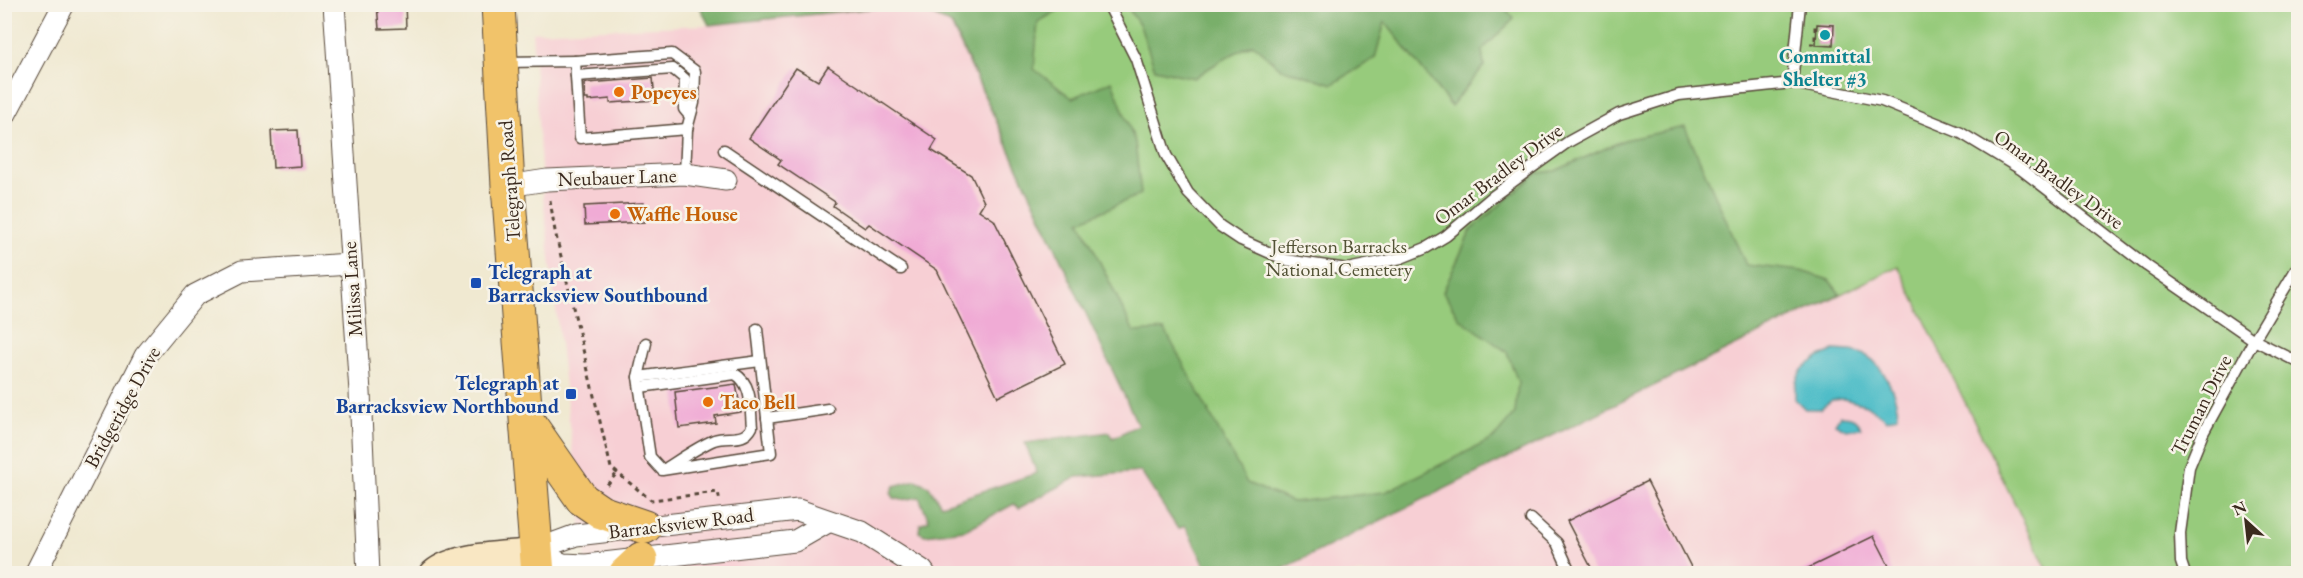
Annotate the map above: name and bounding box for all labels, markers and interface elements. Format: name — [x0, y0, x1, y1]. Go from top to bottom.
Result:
marker: Committal Shelter #3 — [1818, 28, 1832, 42]
place label: Committal Shelter #3 — [1779, 43, 1871, 92]
place label: Popeyes — [631, 79, 697, 105]
marker: Popeyes — [612, 85, 626, 99]
street label: Omar Bradley Drive — [1429, 117, 1568, 231]
street label: Telegraph Road — [492, 119, 526, 242]
street label: Omar Bradley Drive — [1989, 123, 2129, 235]
street label: Neubauer Lane — [557, 162, 677, 192]
place label: Waffle House — [627, 201, 738, 227]
marker: Waffle House — [608, 207, 622, 221]
park label: Jefferson Barracks National Cemetery — [1265, 233, 1413, 282]
street label: Milissa Lane — [336, 240, 368, 338]
place label: Telegraph at Barracksview Southbound — [488, 259, 708, 308]
marker: Telegraph at Barracksview Southbound — [469, 276, 483, 290]
street label: Bridgeridge Drive — [78, 342, 166, 472]
street label: Truman Drive — [2165, 350, 2238, 460]
place label: Telegraph at Barracksview Northbound — [336, 370, 559, 419]
marker: Telegraph at Barracksview Northbound — [564, 387, 578, 401]
place label: Taco Bell — [720, 389, 796, 415]
marker: Taco Bell — [701, 395, 715, 409]
north arrow — [2216, 491, 2276, 551]
text: N — [2229, 496, 2250, 520]
street label: Barracksview Road — [607, 501, 756, 545]

